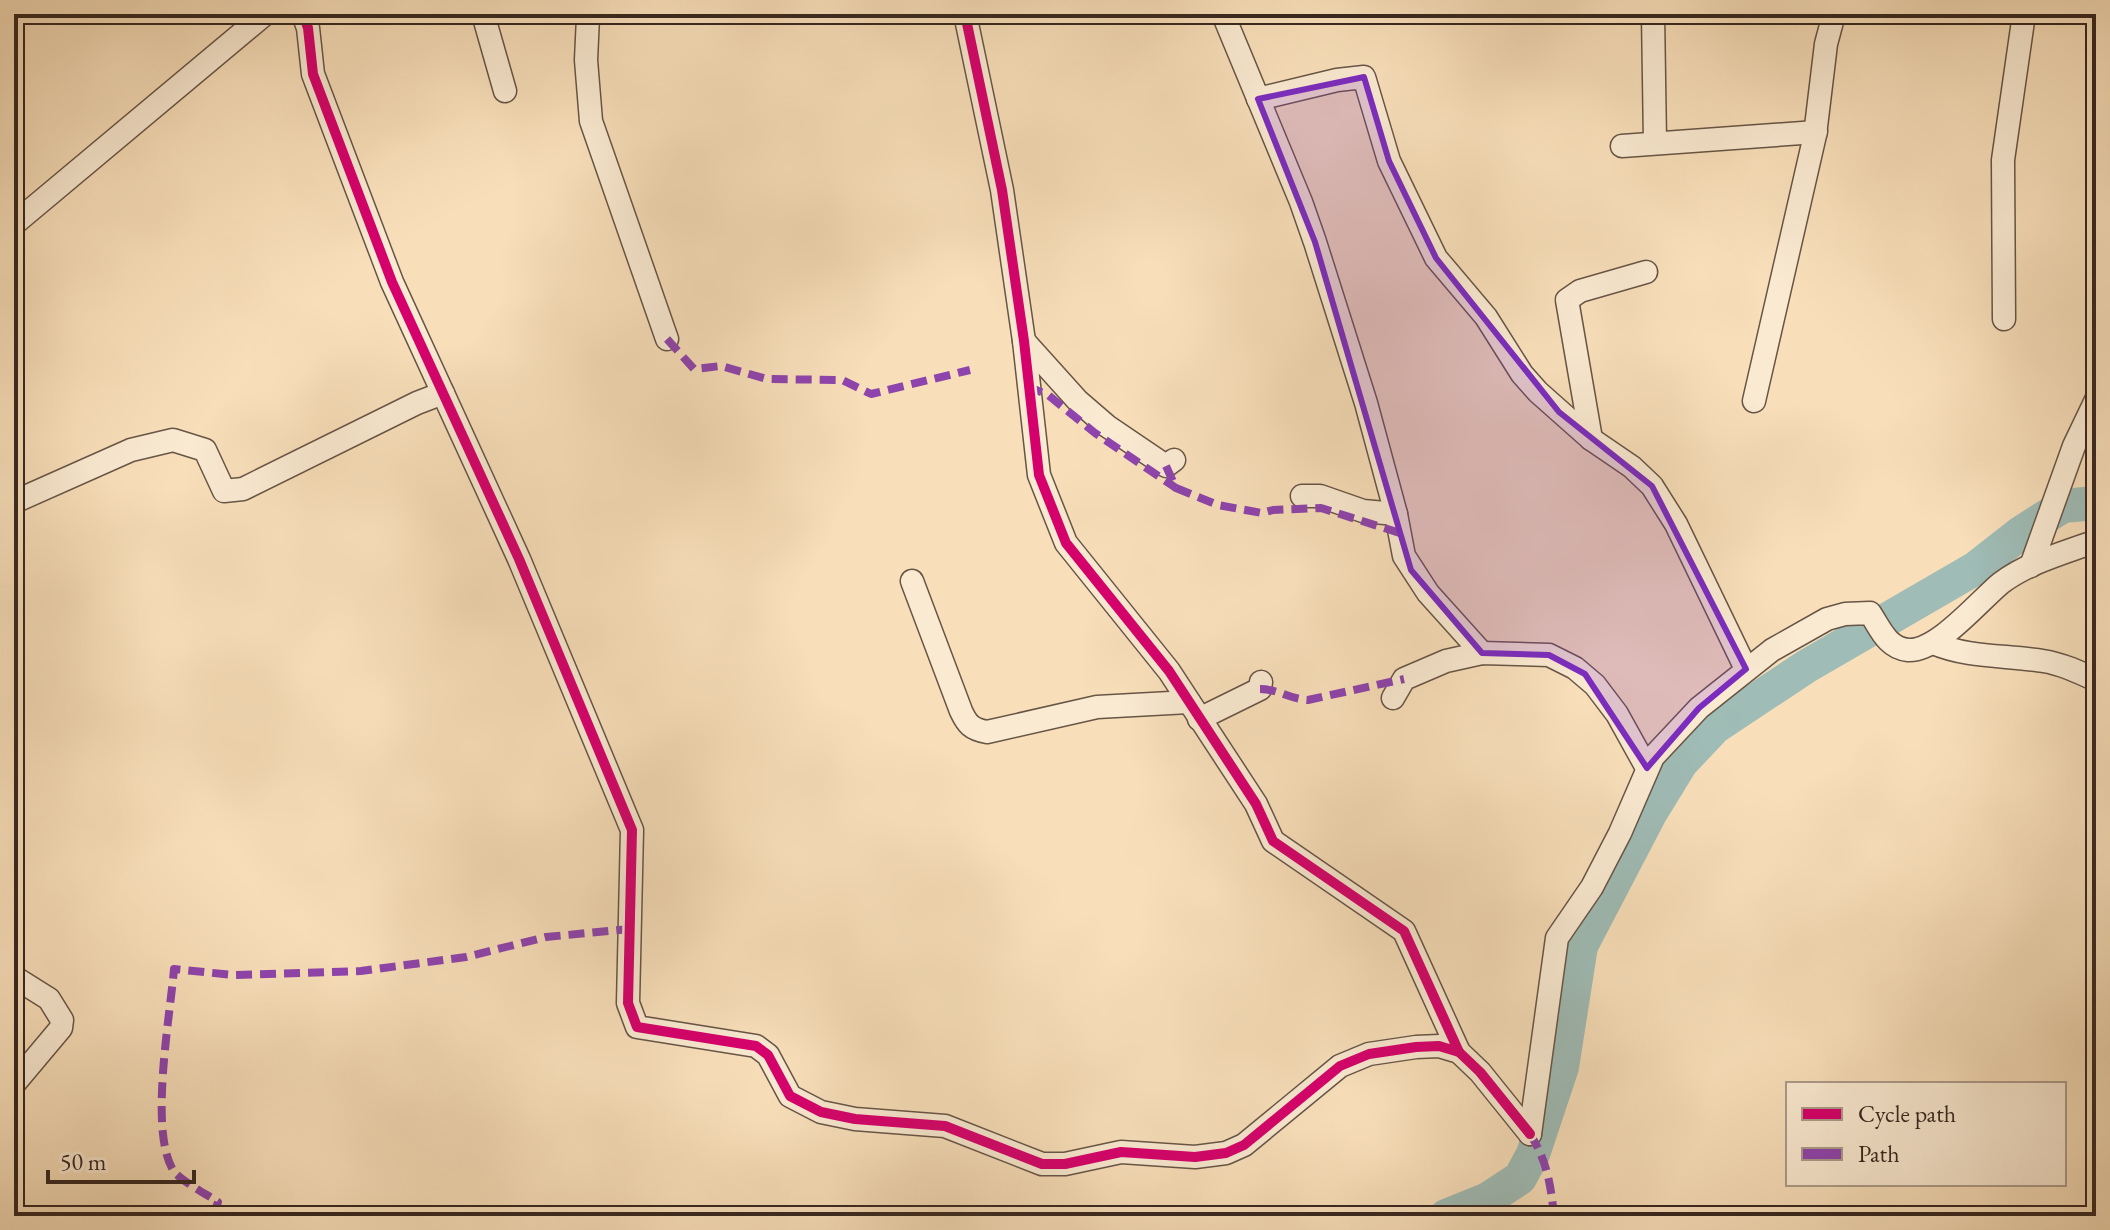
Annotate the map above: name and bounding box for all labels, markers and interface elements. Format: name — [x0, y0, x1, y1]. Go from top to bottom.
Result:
legend — [1786, 1082, 2066, 1186]
text: Cycle path — [1858, 1098, 1956, 1129]
scale bar — [48, 1134, 194, 1184]
text: Path — [1858, 1138, 1900, 1169]
text: 50 m — [60, 1146, 107, 1177]

